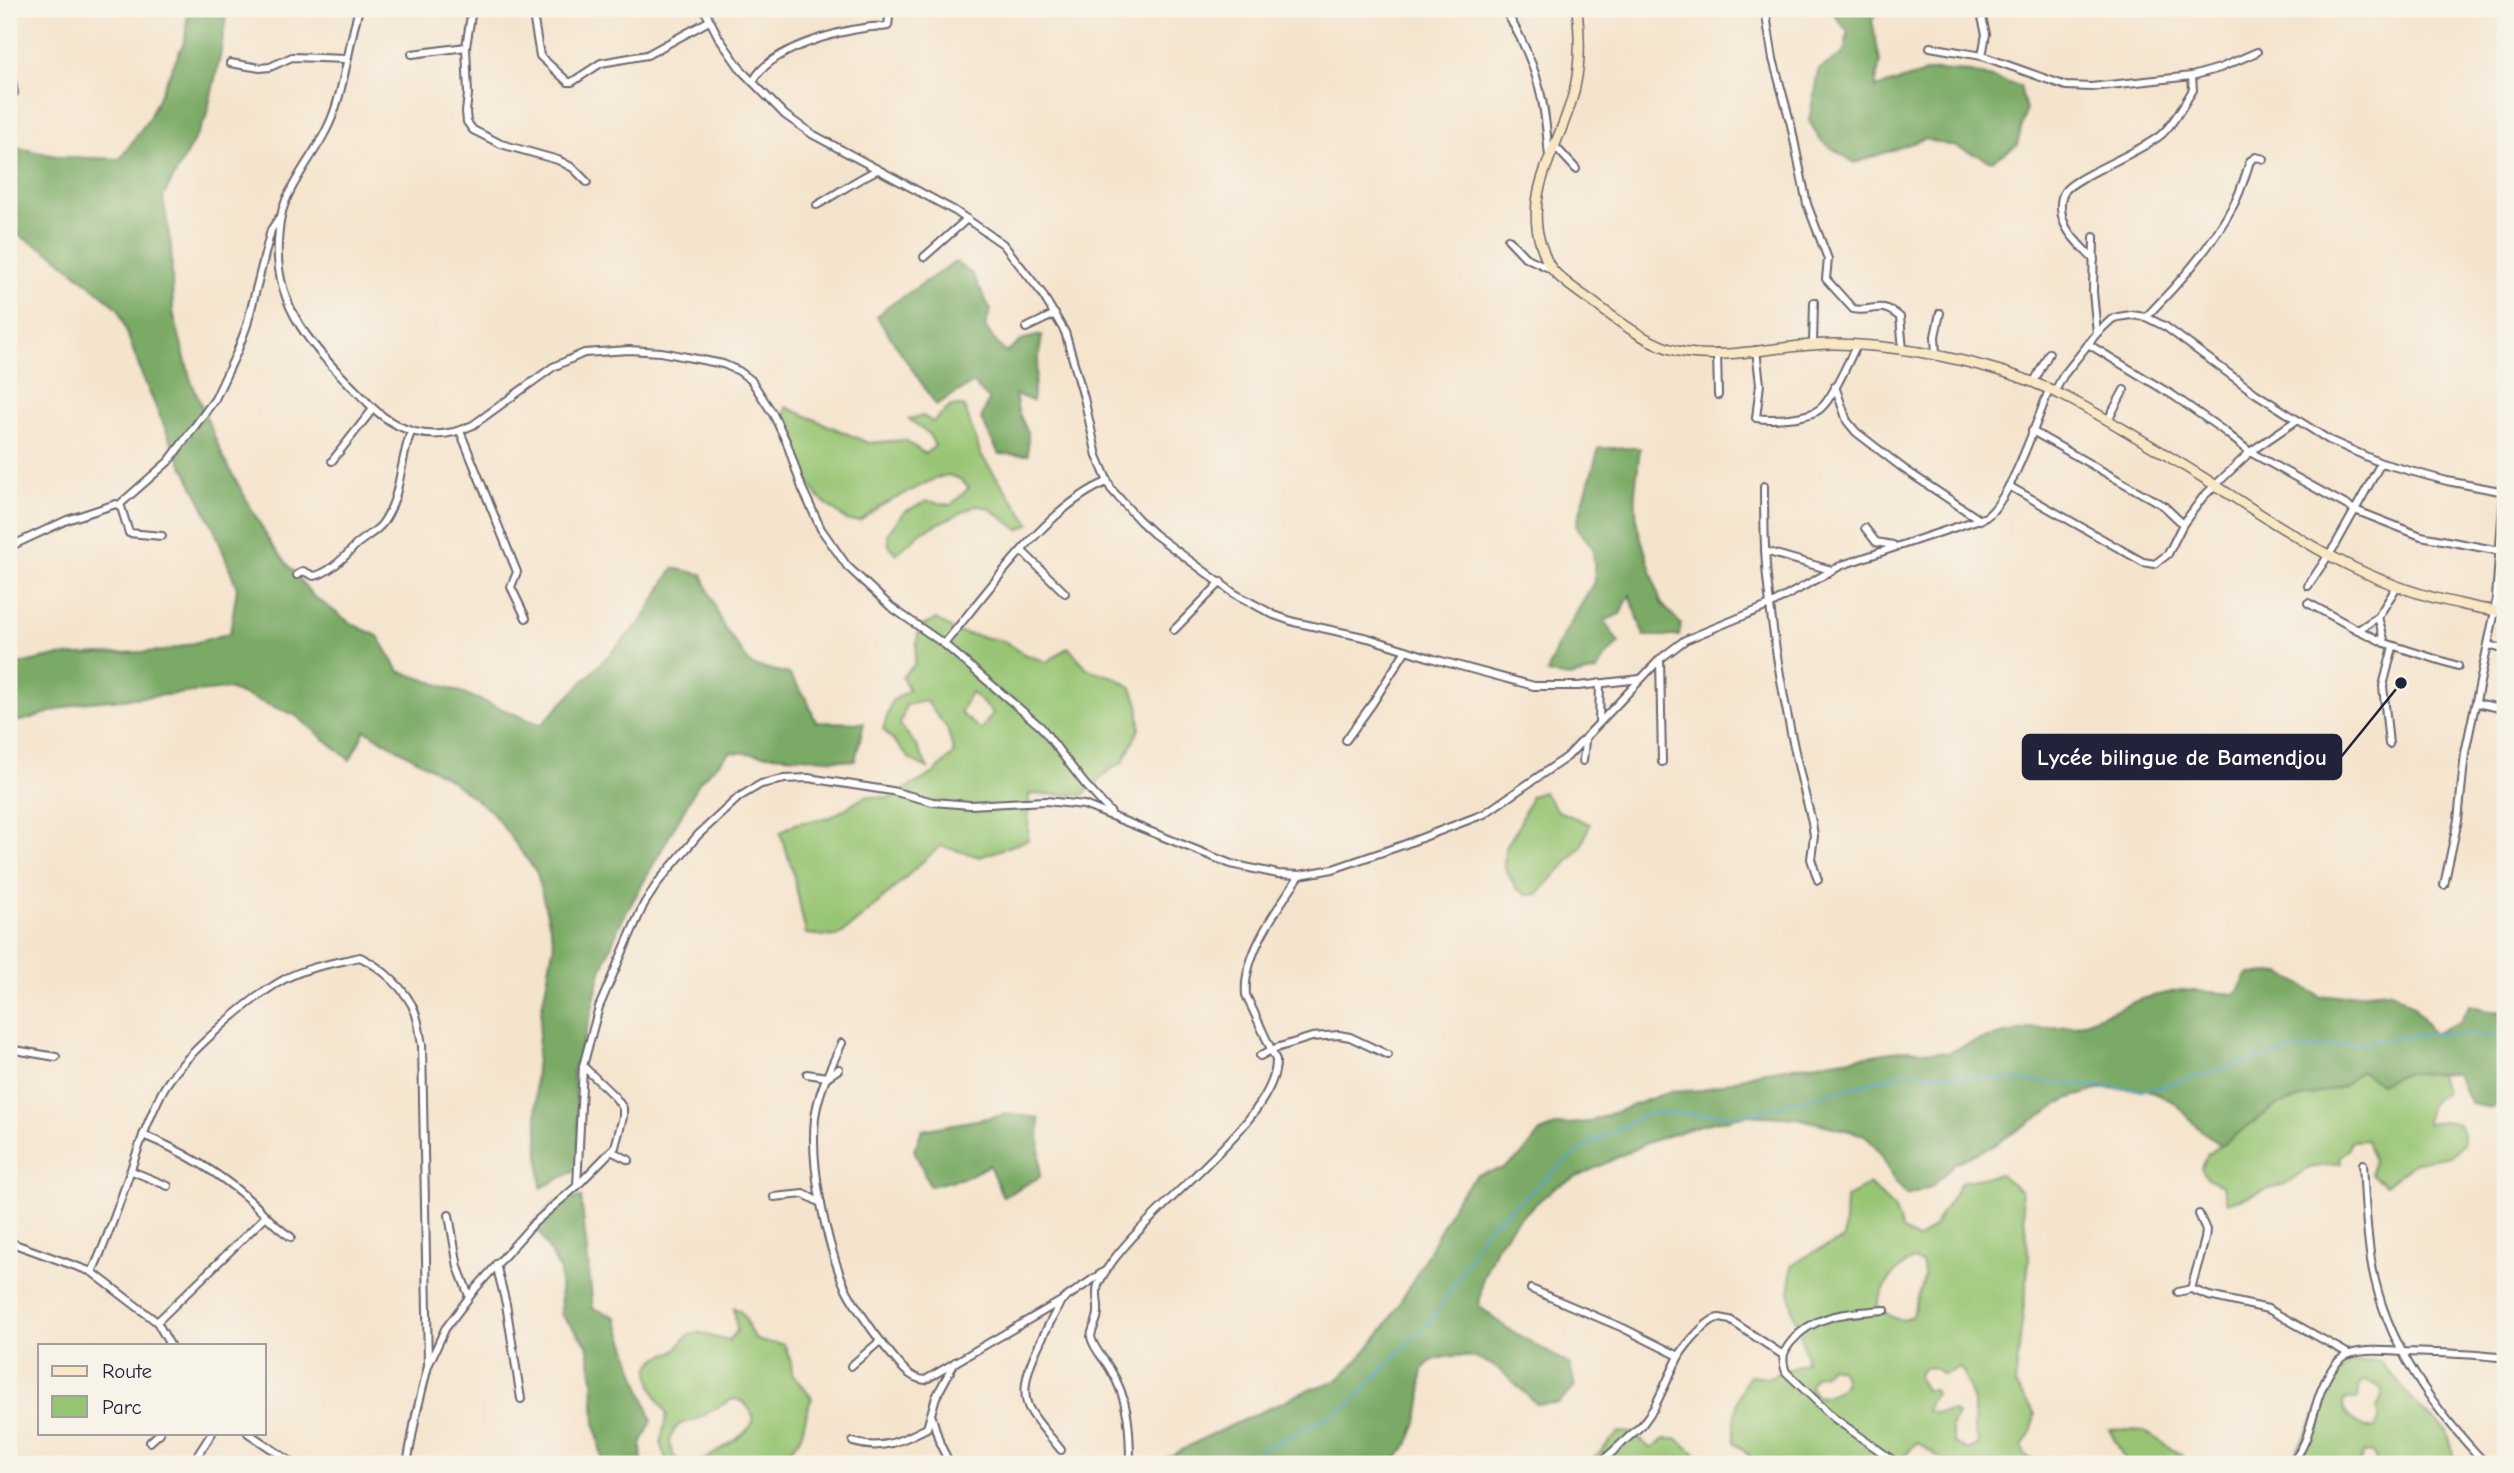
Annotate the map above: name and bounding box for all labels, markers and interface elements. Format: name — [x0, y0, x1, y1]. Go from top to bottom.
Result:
callout: Lycée bilingue de Bamendjou — [2023, 735, 2341, 779]
text: Lycée bilingue de Bamendjou — [2037, 744, 2327, 771]
legend — [38, 1344, 266, 1434]
text: Route — [102, 1359, 152, 1383]
text: Parc — [102, 1395, 142, 1419]

